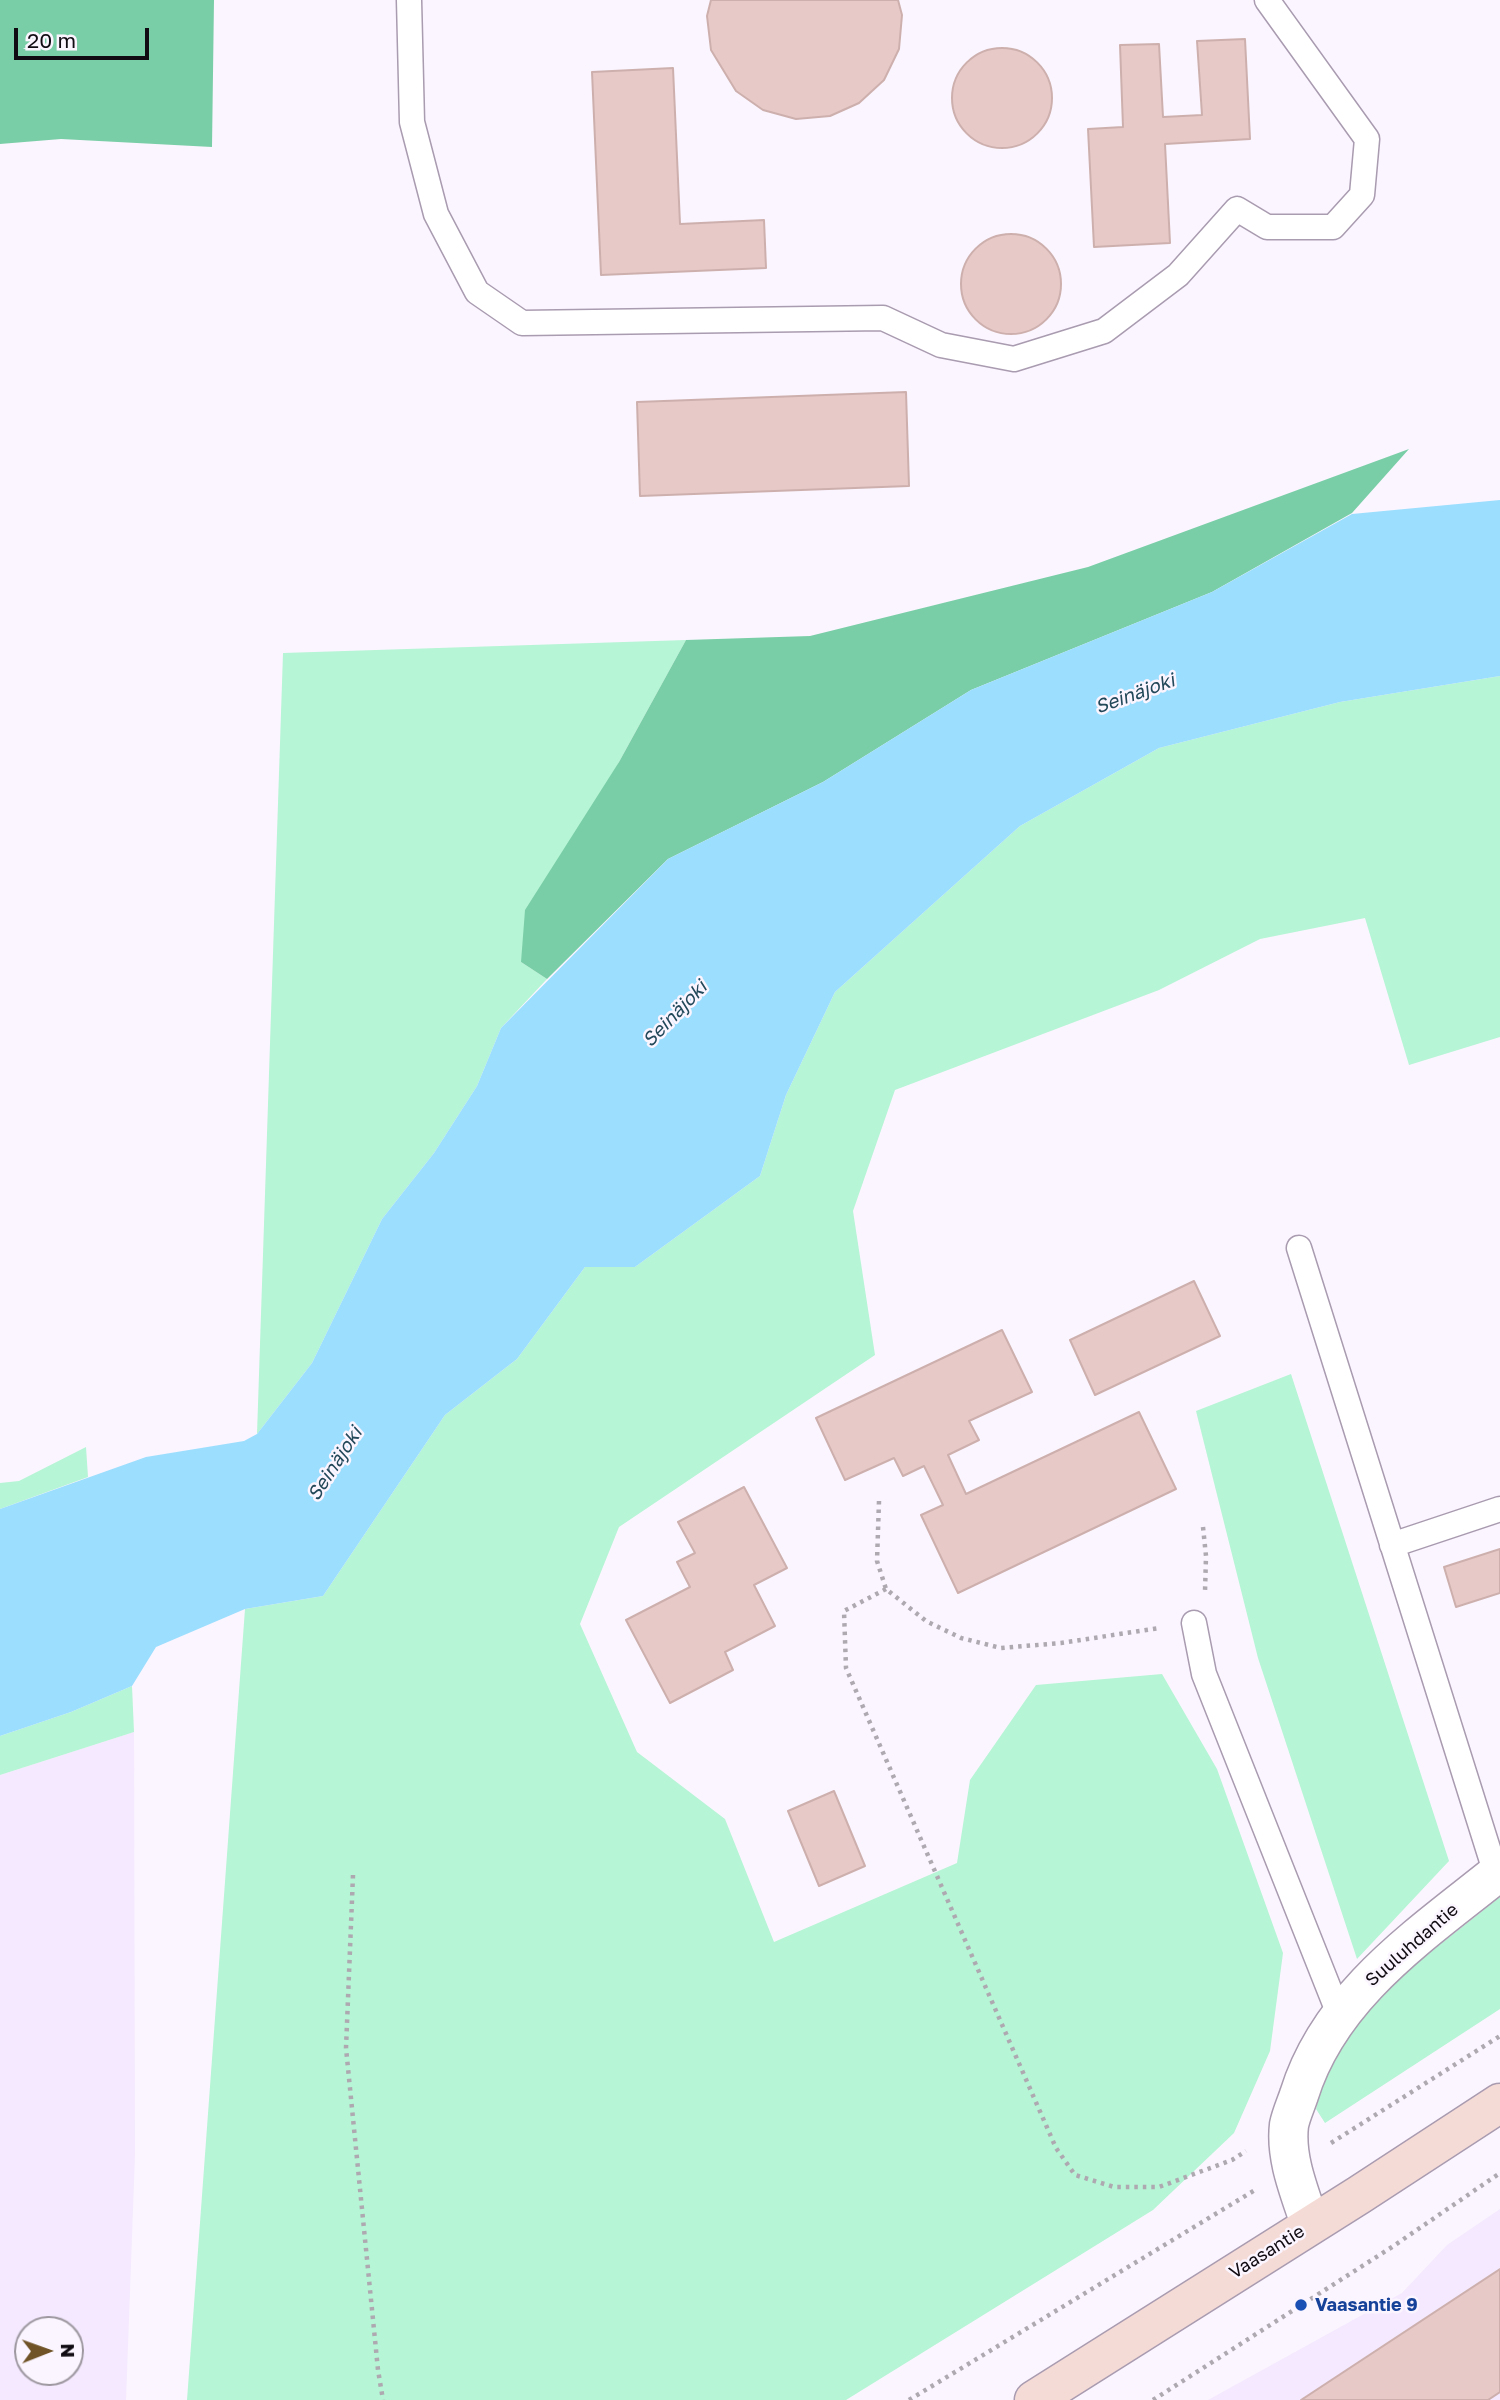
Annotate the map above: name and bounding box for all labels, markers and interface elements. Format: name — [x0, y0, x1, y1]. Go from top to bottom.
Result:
scale bar — [18, 14, 152, 58]
text: 20 m — [27, 27, 76, 53]
water label: Seinäjoki — [1092, 669, 1178, 719]
water label: Seinäjoki — [638, 976, 712, 1052]
water label: Seinäjoki — [303, 1423, 367, 1505]
street label: Suuluhdantie — [1361, 1899, 1463, 1991]
street label: Vaasantie — [1225, 2220, 1309, 2284]
place label: Vaasantie 9 — [1315, 2294, 1418, 2316]
marker: Vaasantie 9 — [1293, 2297, 1309, 2313]
north arrow — [14, 2316, 84, 2386]
text: N — [57, 2343, 80, 2358]

